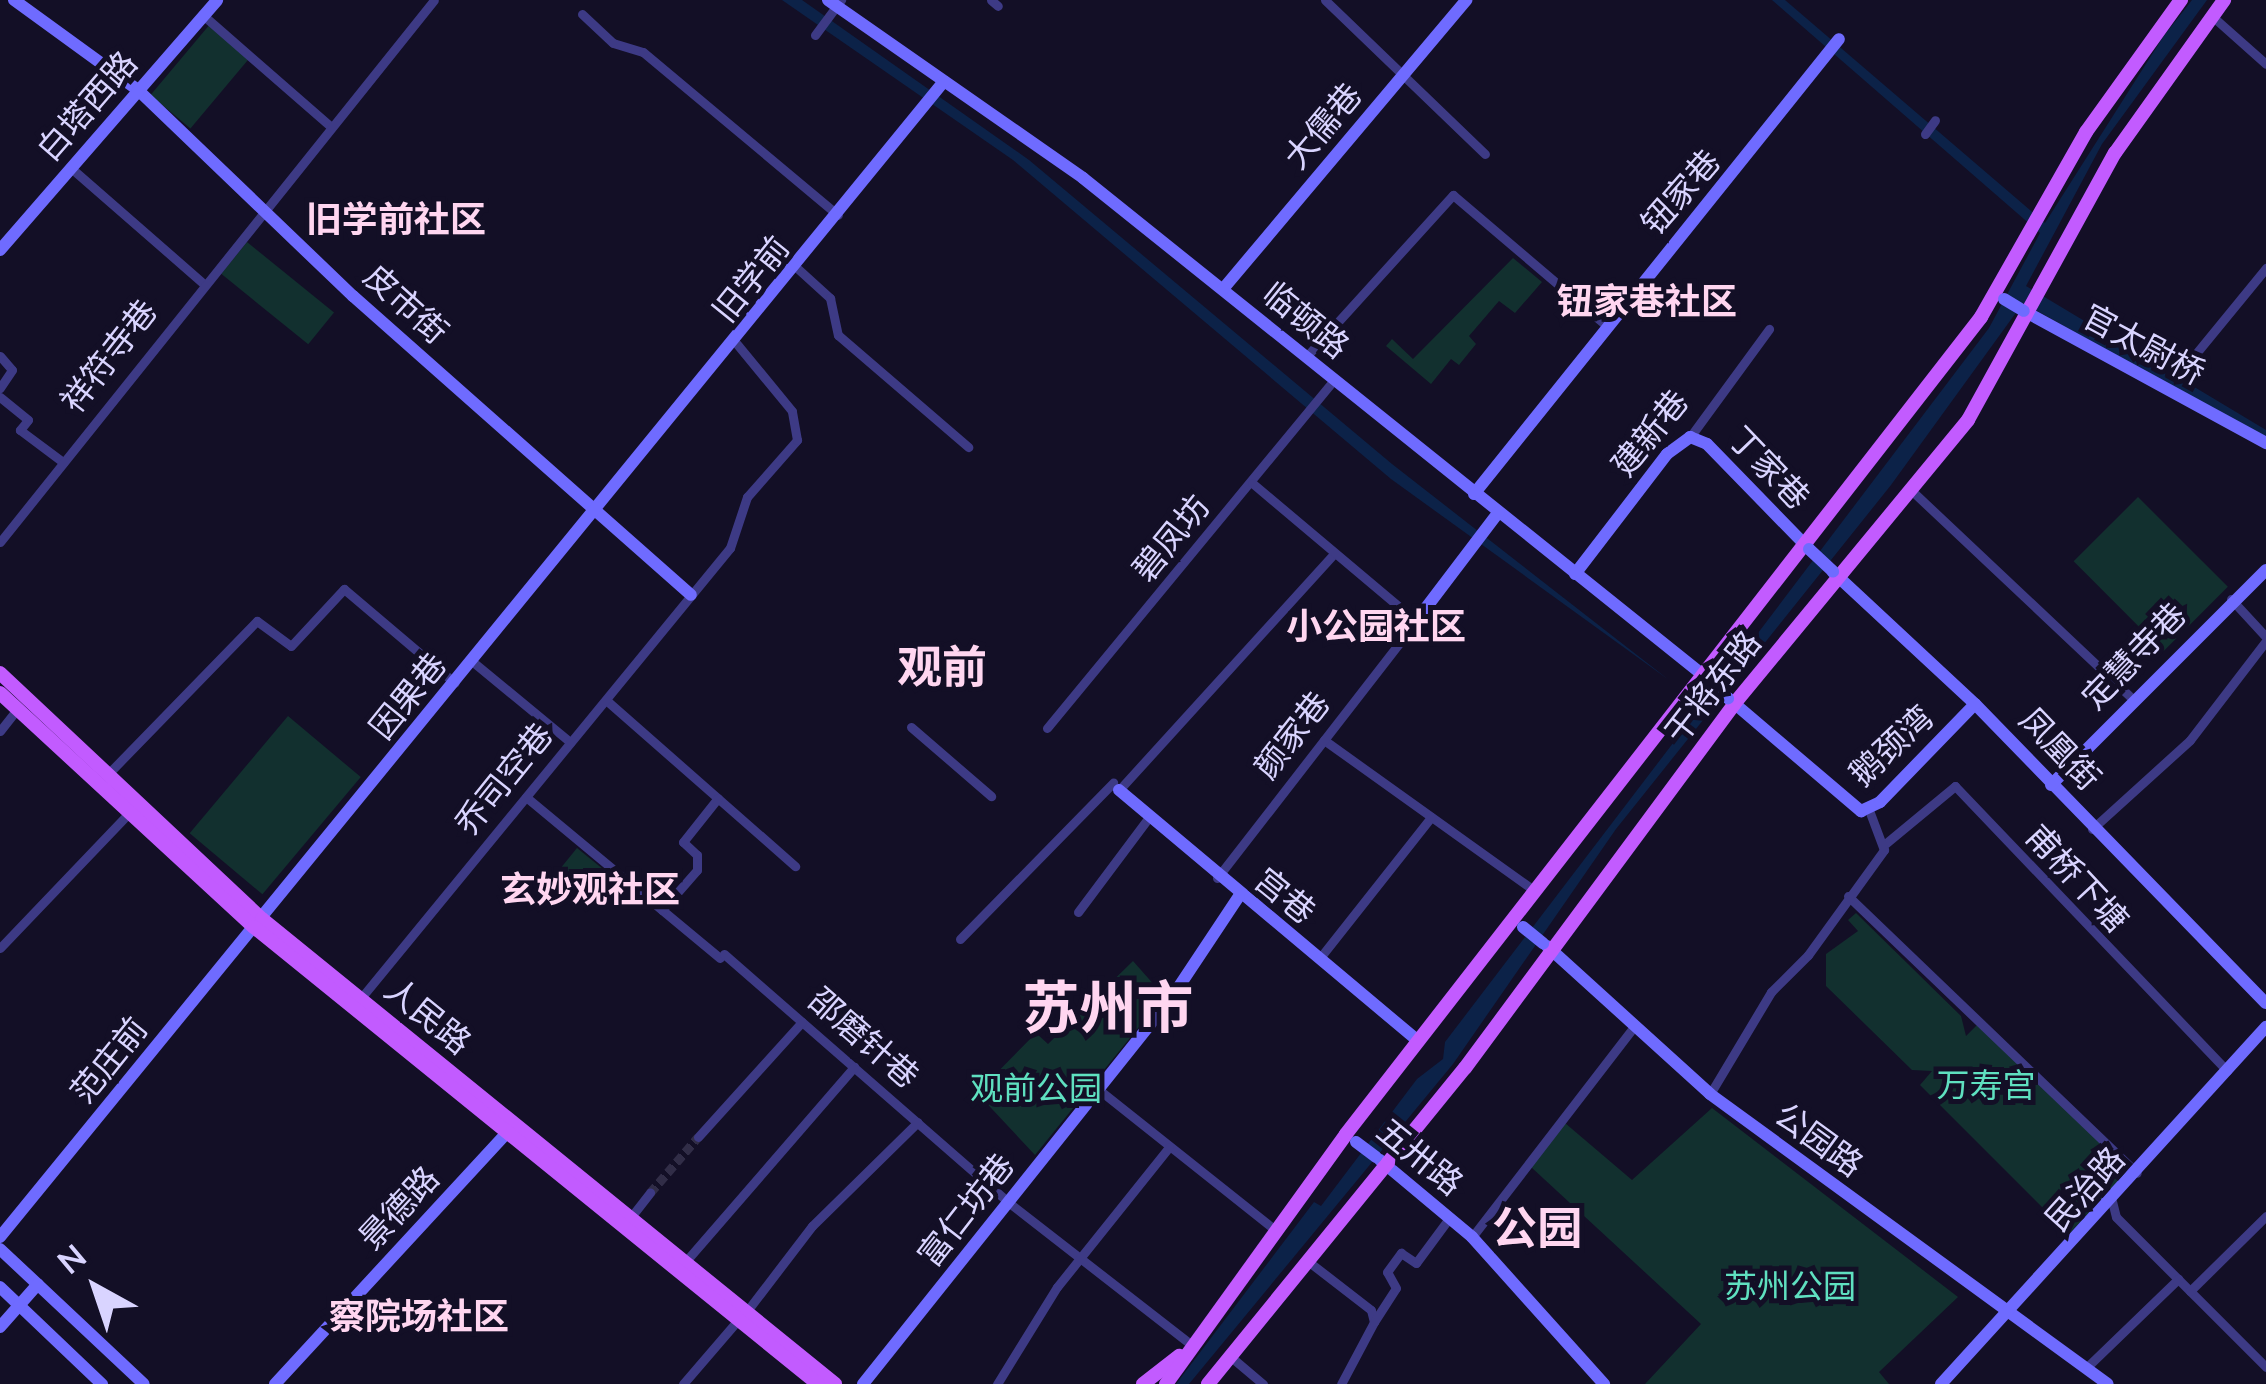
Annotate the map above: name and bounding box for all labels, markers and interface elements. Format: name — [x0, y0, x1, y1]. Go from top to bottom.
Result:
street label: 白塔西路 — [30, 44, 146, 170]
street label: 大儒巷 — [1277, 76, 1371, 178]
street label: 钮家巷 — [1635, 143, 1729, 243]
district label: 旧学前社区 — [306, 199, 486, 243]
street label: 旧学前 — [705, 229, 799, 331]
street label: 皮市街 — [355, 257, 455, 353]
street label: 临顿路 — [1254, 274, 1356, 368]
district label: 钮家巷社区 — [1557, 281, 1737, 325]
street label: 祥符寺巷 — [54, 293, 166, 421]
street label: 官太尉桥 — [2075, 298, 2211, 394]
street label: 建新巷 — [1604, 383, 1698, 485]
street label: 丁家巷 — [1719, 420, 1817, 518]
street label: 碧凤坊 — [1125, 488, 1219, 590]
street label: 定慧寺巷 — [2075, 596, 2195, 718]
district label: 小公园社区 — [1286, 606, 1466, 650]
street label: 干将东路 — [1658, 624, 1770, 752]
district label: 观前 — [897, 642, 987, 696]
street label: 因果巷 — [362, 646, 456, 748]
street label: 颜家巷 — [1247, 685, 1339, 787]
street label: 鹅颈湾 — [1842, 699, 1942, 795]
street label: 凤凰街 — [2010, 701, 2108, 799]
street label: 乔司空巷 — [448, 716, 562, 844]
street label: 甫桥下塘 — [2017, 817, 2135, 941]
street label: 宫巷 — [1246, 861, 1322, 933]
district label: 玄妙观社区 — [500, 869, 680, 913]
street label: 人民路 — [376, 970, 478, 1064]
district label: 苏州市 — [1023, 976, 1193, 1044]
street label: 邵磨针巷 — [800, 981, 926, 1097]
street label: 范庄前 — [63, 1010, 157, 1112]
park label: 万寿宫 — [1937, 1067, 2035, 1107]
park label: 观前公园 — [970, 1070, 1102, 1110]
street label: 公园路 — [1766, 1096, 1870, 1186]
street label: 五卅路 — [1368, 1111, 1470, 1205]
street label: 民治路 — [2038, 1140, 2134, 1240]
street label: 富仁坊巷 — [911, 1147, 1023, 1275]
street label: 景德路 — [352, 1159, 448, 1259]
district label: 公园 — [1492, 1203, 1582, 1257]
north arrow — [36, 1228, 156, 1348]
text: N — [49, 1235, 96, 1285]
park label: 苏州公园 — [1724, 1268, 1856, 1308]
district label: 察院场社区 — [329, 1296, 509, 1340]

